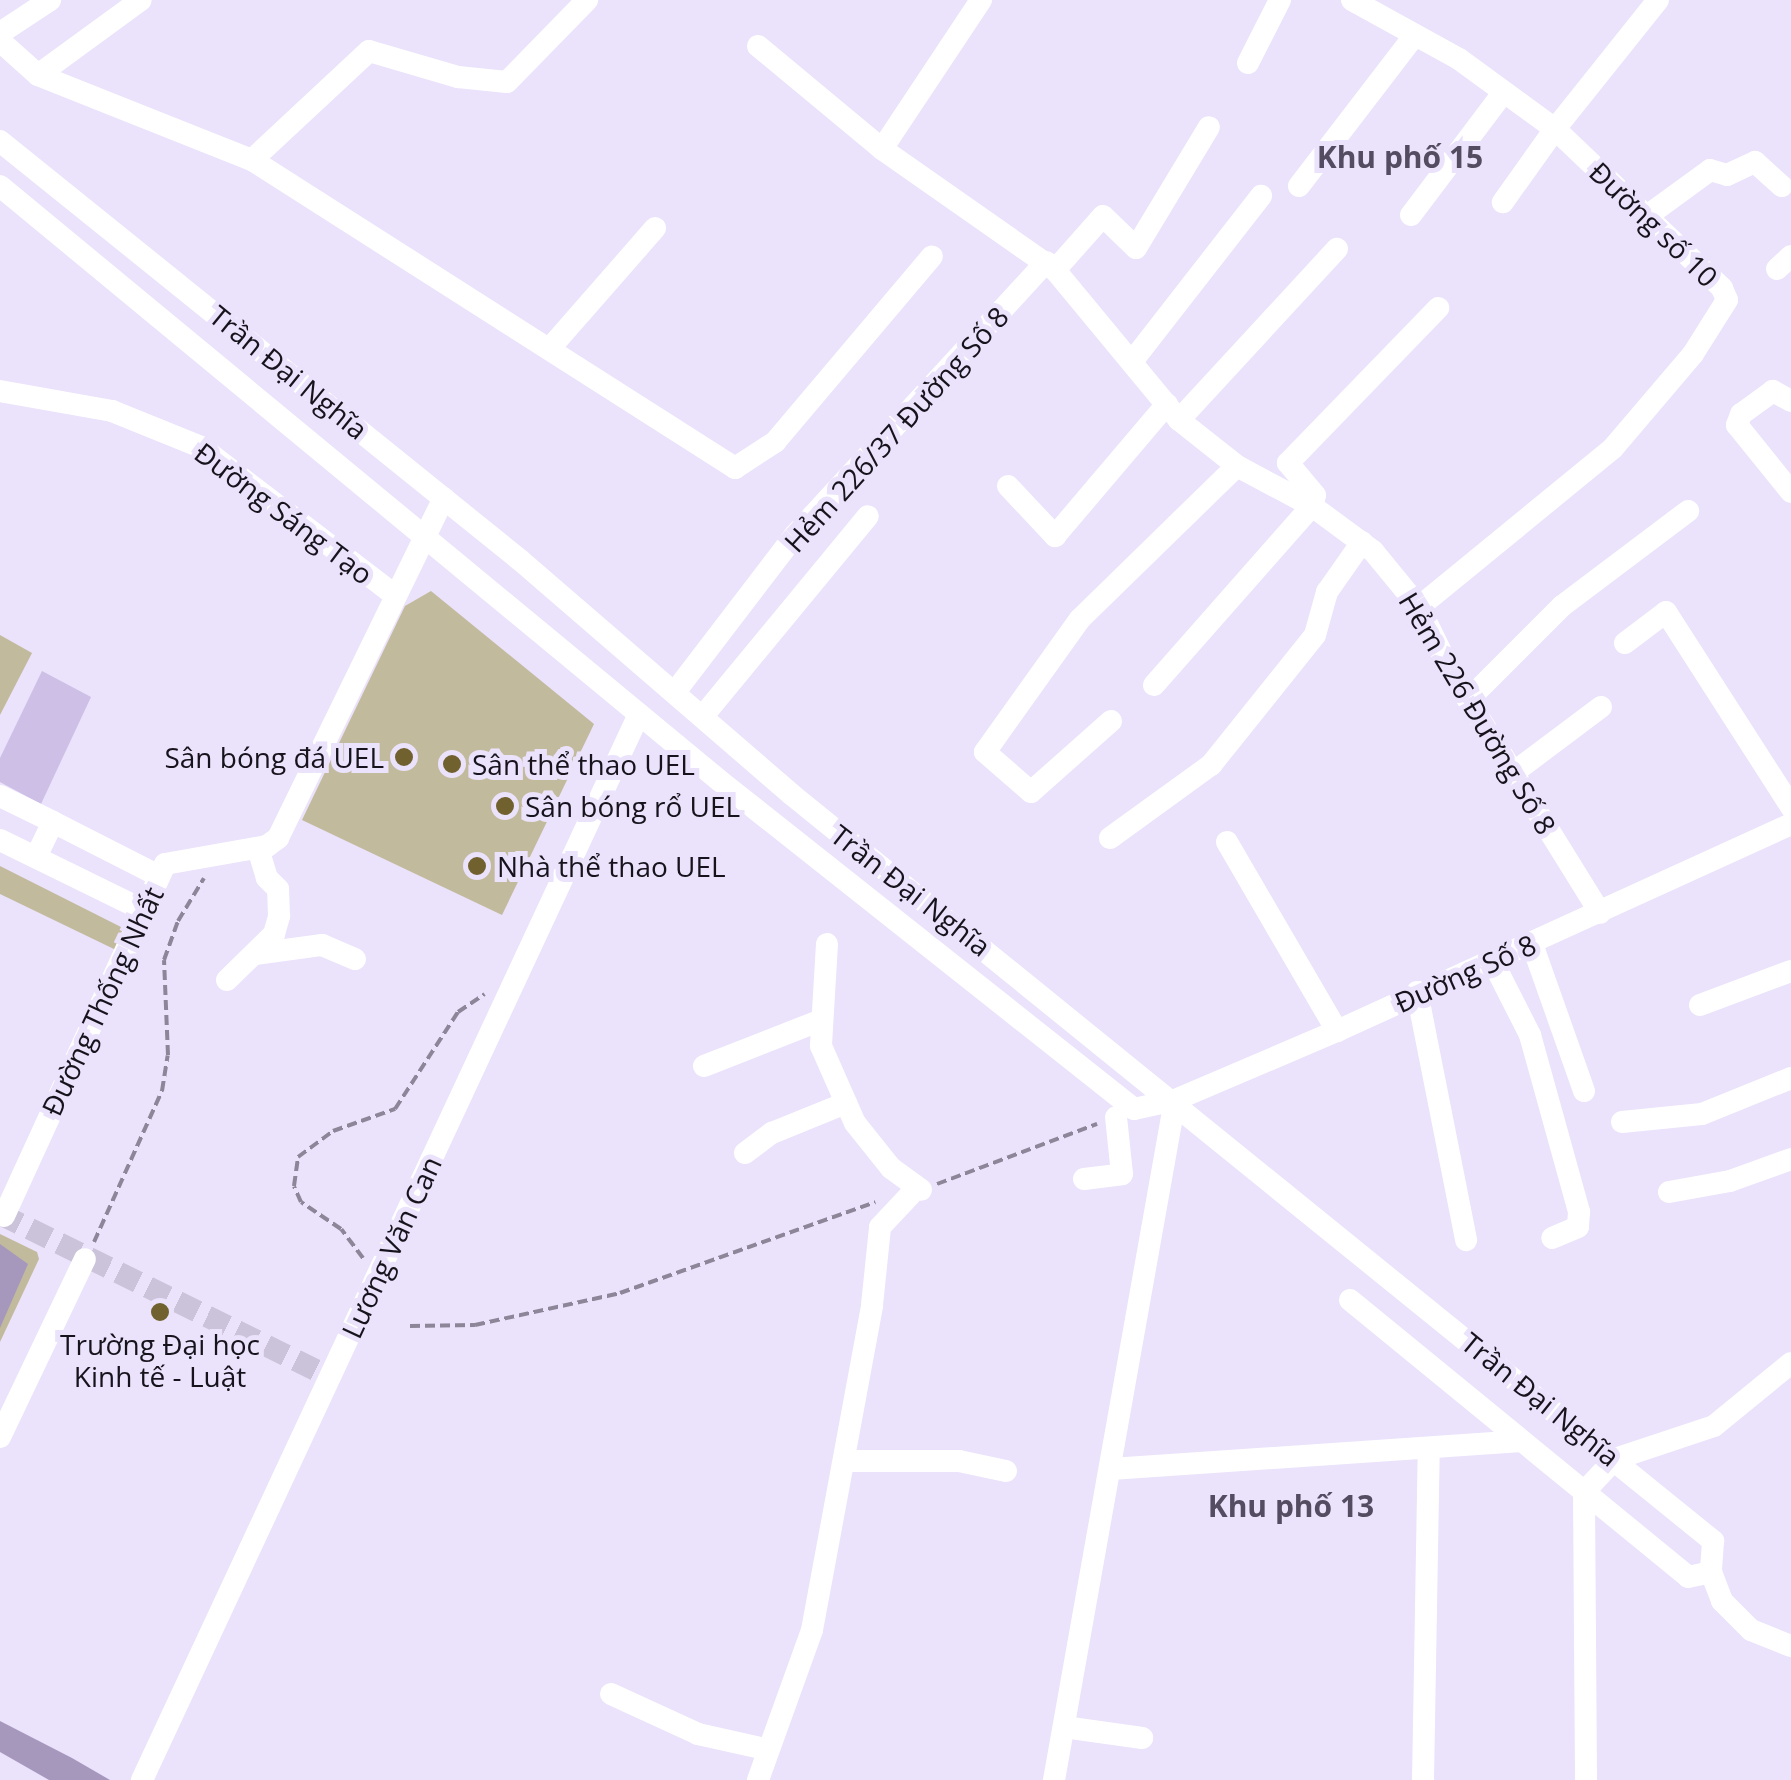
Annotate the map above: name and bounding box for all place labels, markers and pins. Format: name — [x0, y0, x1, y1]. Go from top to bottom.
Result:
place label: Sân bóng đá UEL — [164, 740, 384, 774]
marker: Sân bóng đá UEL — [393, 746, 415, 768]
place label: Sân thể thao UEL — [472, 747, 695, 781]
marker: Sân thể thao UEL — [441, 753, 463, 775]
place label: Sân bóng rổ UEL — [525, 789, 740, 823]
marker: Sân bóng rổ UEL — [494, 795, 516, 817]
place label: Nhà thể thao UEL — [497, 849, 726, 883]
marker: Nhà thể thao UEL — [466, 855, 488, 877]
marker: Trường Đại học Kinh tế - Luật — [149, 1301, 171, 1323]
place label: Trường Đại học Kinh tế - Luật — [60, 1327, 260, 1393]

